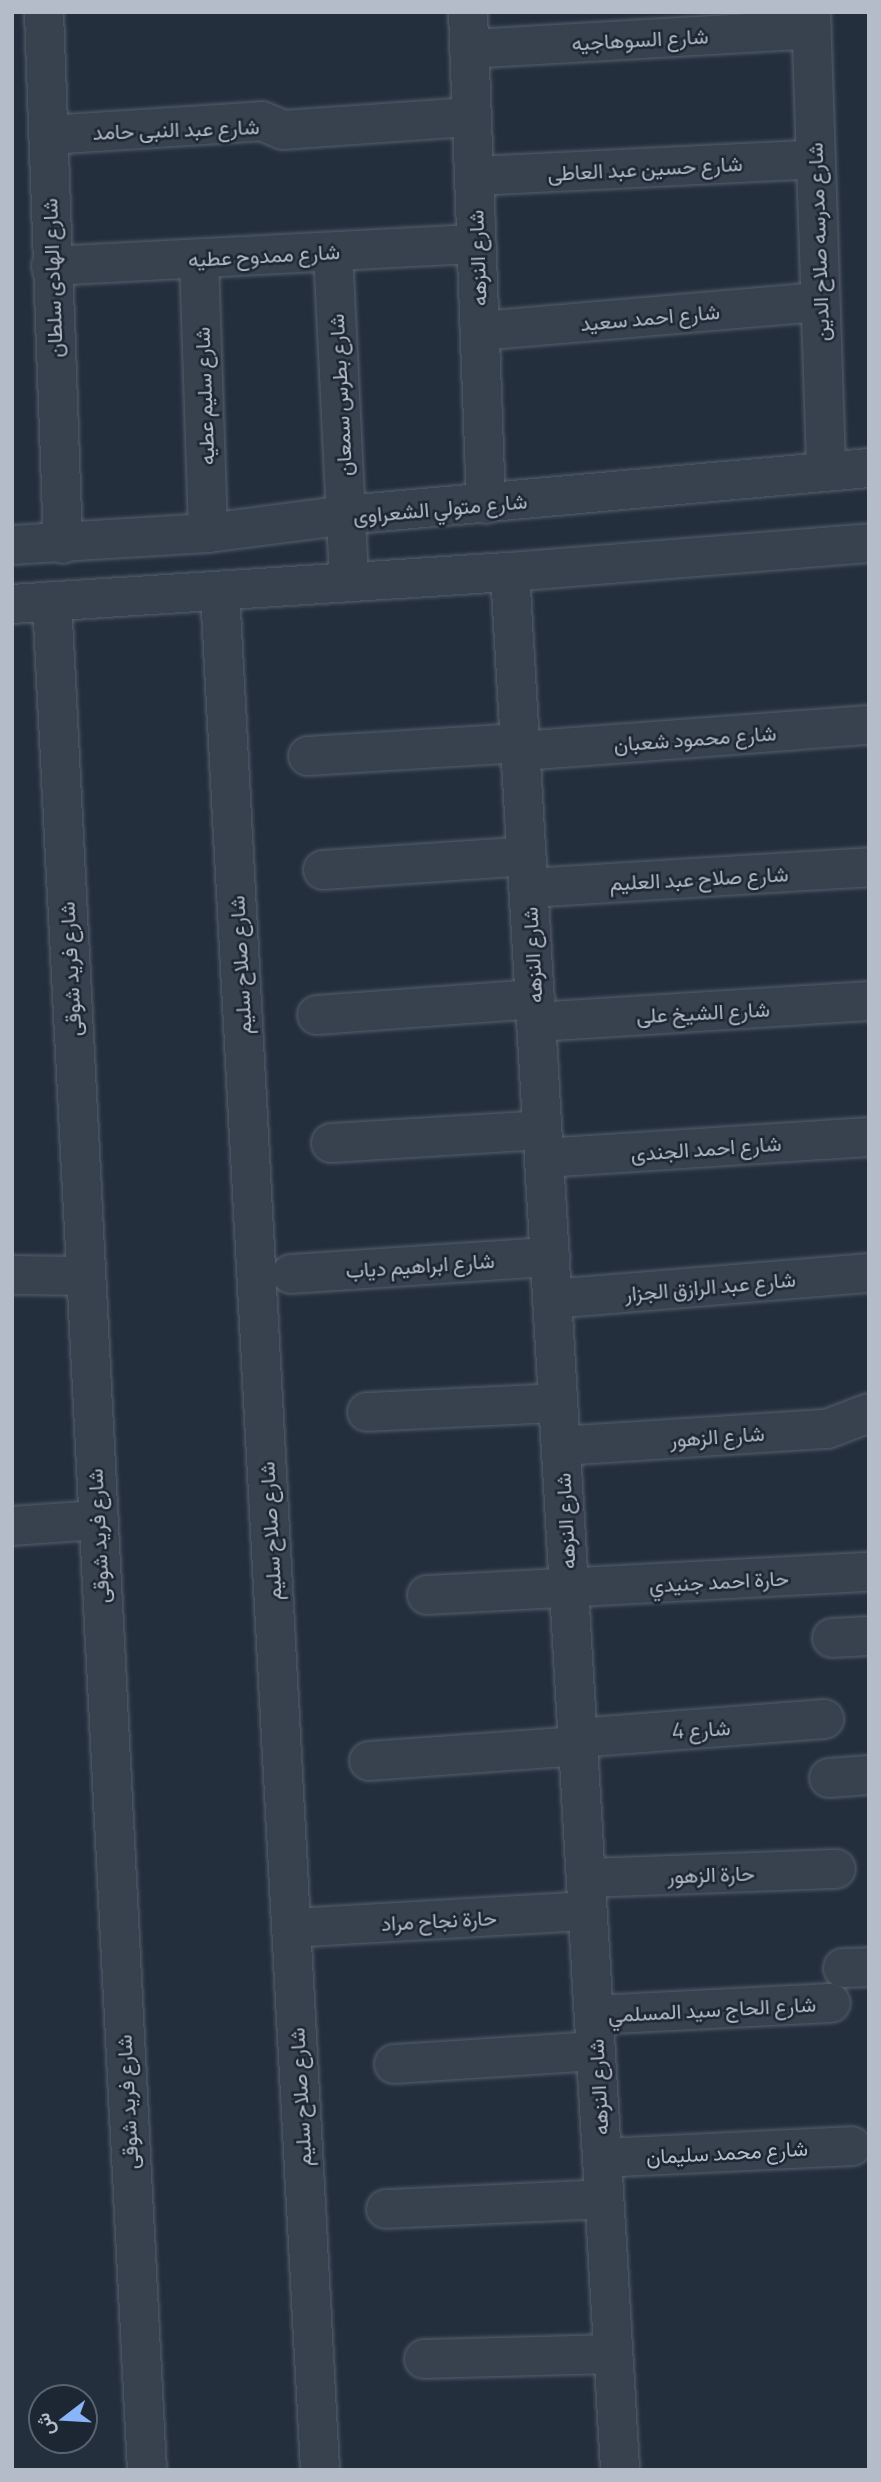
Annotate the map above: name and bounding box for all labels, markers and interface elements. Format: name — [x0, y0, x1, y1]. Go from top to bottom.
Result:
street label: شارع السوهاجيه — [571, 23, 709, 55]
street label: شارع عبد النبى حامد — [92, 113, 260, 145]
street label: شارع مدرسه صلاح الدين — [802, 142, 834, 342]
street label: شارع حسين عبد العاطى — [547, 150, 743, 186]
street label: شارع الهادى سلطان — [37, 198, 67, 358]
street label: شارع النزهه — [463, 209, 491, 307]
street label: شارع ممدوح عطيه — [187, 238, 341, 272]
street label: شارع احمد سعيد — [579, 298, 721, 336]
street label: شارع بطرس سمعان — [323, 313, 357, 477]
street label: شارع سليم عطيه — [189, 326, 219, 466]
street label: شارع متولي الشعراوى — [352, 488, 528, 528]
street label: شارع محمود شعبان — [613, 720, 777, 756]
street label: شارع صلاح عبد العليم — [609, 861, 789, 895]
street label: شارع صلاح سليم — [224, 895, 256, 1035]
street label: شارع فريد شوقى — [54, 901, 86, 1037]
street label: شارع النزهه — [517, 906, 547, 1004]
street label: شارع الشيخ على — [636, 996, 770, 1028]
street label: شارع احمد الجندى — [630, 1130, 782, 1166]
street label: شارع ابراهيم دياب — [345, 1247, 495, 1283]
street label: شارع عبد الرازق الجزار — [623, 1266, 797, 1306]
street label: شارع الزهور — [669, 1420, 765, 1452]
street label: شارع صلاح سليم — [254, 1461, 286, 1601]
street label: شارع فريد شوقى — [82, 1468, 114, 1604]
street label: شارع النزهه — [550, 1472, 580, 1570]
street label: حارة احمد جنيدي — [648, 1565, 790, 1597]
street label: شارع 4 — [671, 1714, 731, 1744]
street label: حارة الزهور — [667, 1860, 755, 1888]
street label: حارة نجاح مراد — [380, 1904, 498, 1936]
street label: شارع الحاج سيد المسلمي — [607, 1991, 817, 2027]
street label: شارع صلاح سليم — [284, 2027, 316, 2167]
street label: شارع فريد شوقى — [111, 2034, 143, 2170]
street label: شارع النزهه — [583, 2038, 613, 2136]
street label: شارع محمد سليمان — [645, 2135, 809, 2169]
north arrow — [28, 2384, 98, 2454]
text: ش — [29, 2410, 61, 2439]

